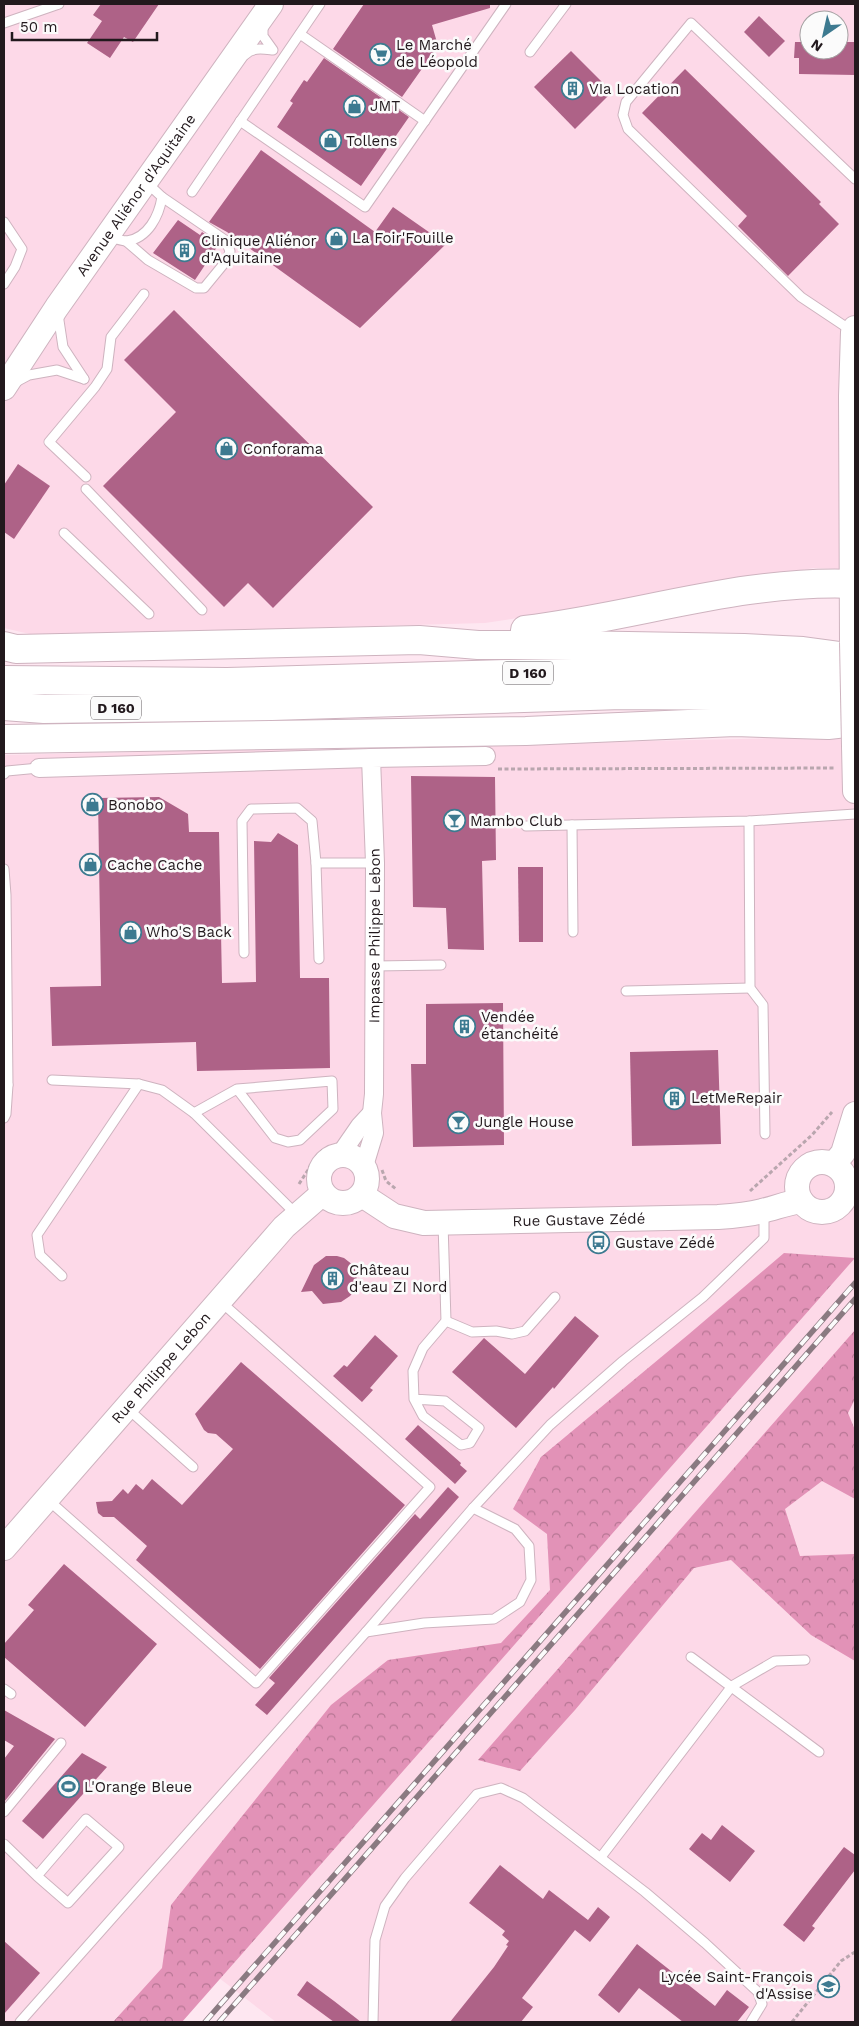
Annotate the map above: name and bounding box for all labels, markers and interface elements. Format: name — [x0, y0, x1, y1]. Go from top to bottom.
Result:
scale bar — [12, 10, 158, 42]
north arrow — [799, 10, 849, 60]
text: 50 m — [20, 18, 57, 36]
place label: Le Marché de Léopold — [396, 36, 478, 71]
text: N — [808, 36, 826, 55]
supermarket icon: Le Marché de Léopold — [368, 42, 392, 66]
building icon: VIa Location — [561, 77, 585, 101]
place label: VIa Location — [589, 80, 679, 98]
shop icon: JMT — [342, 94, 366, 118]
place label: JMT — [370, 97, 400, 115]
street label: Avenue Aliénor d'Aquitaine — [73, 110, 200, 280]
shop icon: Tollens — [318, 129, 342, 153]
place label: Tollens — [346, 132, 398, 150]
shop icon: La Foir'Fouille — [324, 226, 348, 250]
place label: La Foir'Fouille — [352, 229, 454, 247]
place label: Clinique Aliénor d'Aquitaine — [201, 232, 317, 267]
building icon: Clinique Aliénor d'Aquitaine — [173, 238, 197, 262]
shop icon: Conforama — [215, 437, 239, 461]
place label: Conforama — [243, 440, 324, 458]
road number: D 160 — [503, 661, 553, 684]
road number: D 160 — [91, 696, 141, 720]
shop icon: Bonobo — [80, 793, 104, 817]
place label: Bonobo — [108, 796, 164, 814]
bar icon: Mambo Club — [442, 809, 466, 833]
place label: Mambo Club — [470, 812, 563, 830]
street label: Impasse Philippe Lebon — [365, 848, 384, 1023]
shop icon: Cache Cache — [79, 853, 103, 877]
place label: Cache Cache — [107, 856, 202, 874]
shop icon: Who'S Back — [118, 920, 142, 944]
place label: Who'S Back — [146, 923, 232, 941]
place label: Vendée étanchéité — [481, 1008, 559, 1043]
building icon: Vendée étanchéité — [453, 1014, 477, 1038]
building icon: LetMeRepair — [663, 1086, 687, 1110]
place label: LetMeRepair — [691, 1089, 782, 1107]
bar icon: Jungle House — [447, 1110, 471, 1134]
place label: Jungle House — [475, 1113, 574, 1131]
street label: Rue Gustave Zédé — [512, 1209, 645, 1230]
bus stop icon: Gustave Zédé — [587, 1231, 611, 1255]
place label: Gustave Zédé — [615, 1234, 715, 1252]
place label: Château d'eau ZI Nord — [349, 1261, 447, 1296]
building icon: Château d'eau ZI Nord — [321, 1267, 345, 1291]
street label: Rue Philippe Lebon — [108, 1309, 214, 1427]
sports icon: L'Orange Bleue — [56, 1775, 80, 1799]
place label: L'Orange Bleue — [84, 1778, 192, 1796]
place label: Lycée Saint-François d'Assise — [660, 1968, 813, 2003]
school or university icon: Lycée Saint-François d'Assise — [817, 1974, 841, 1998]

